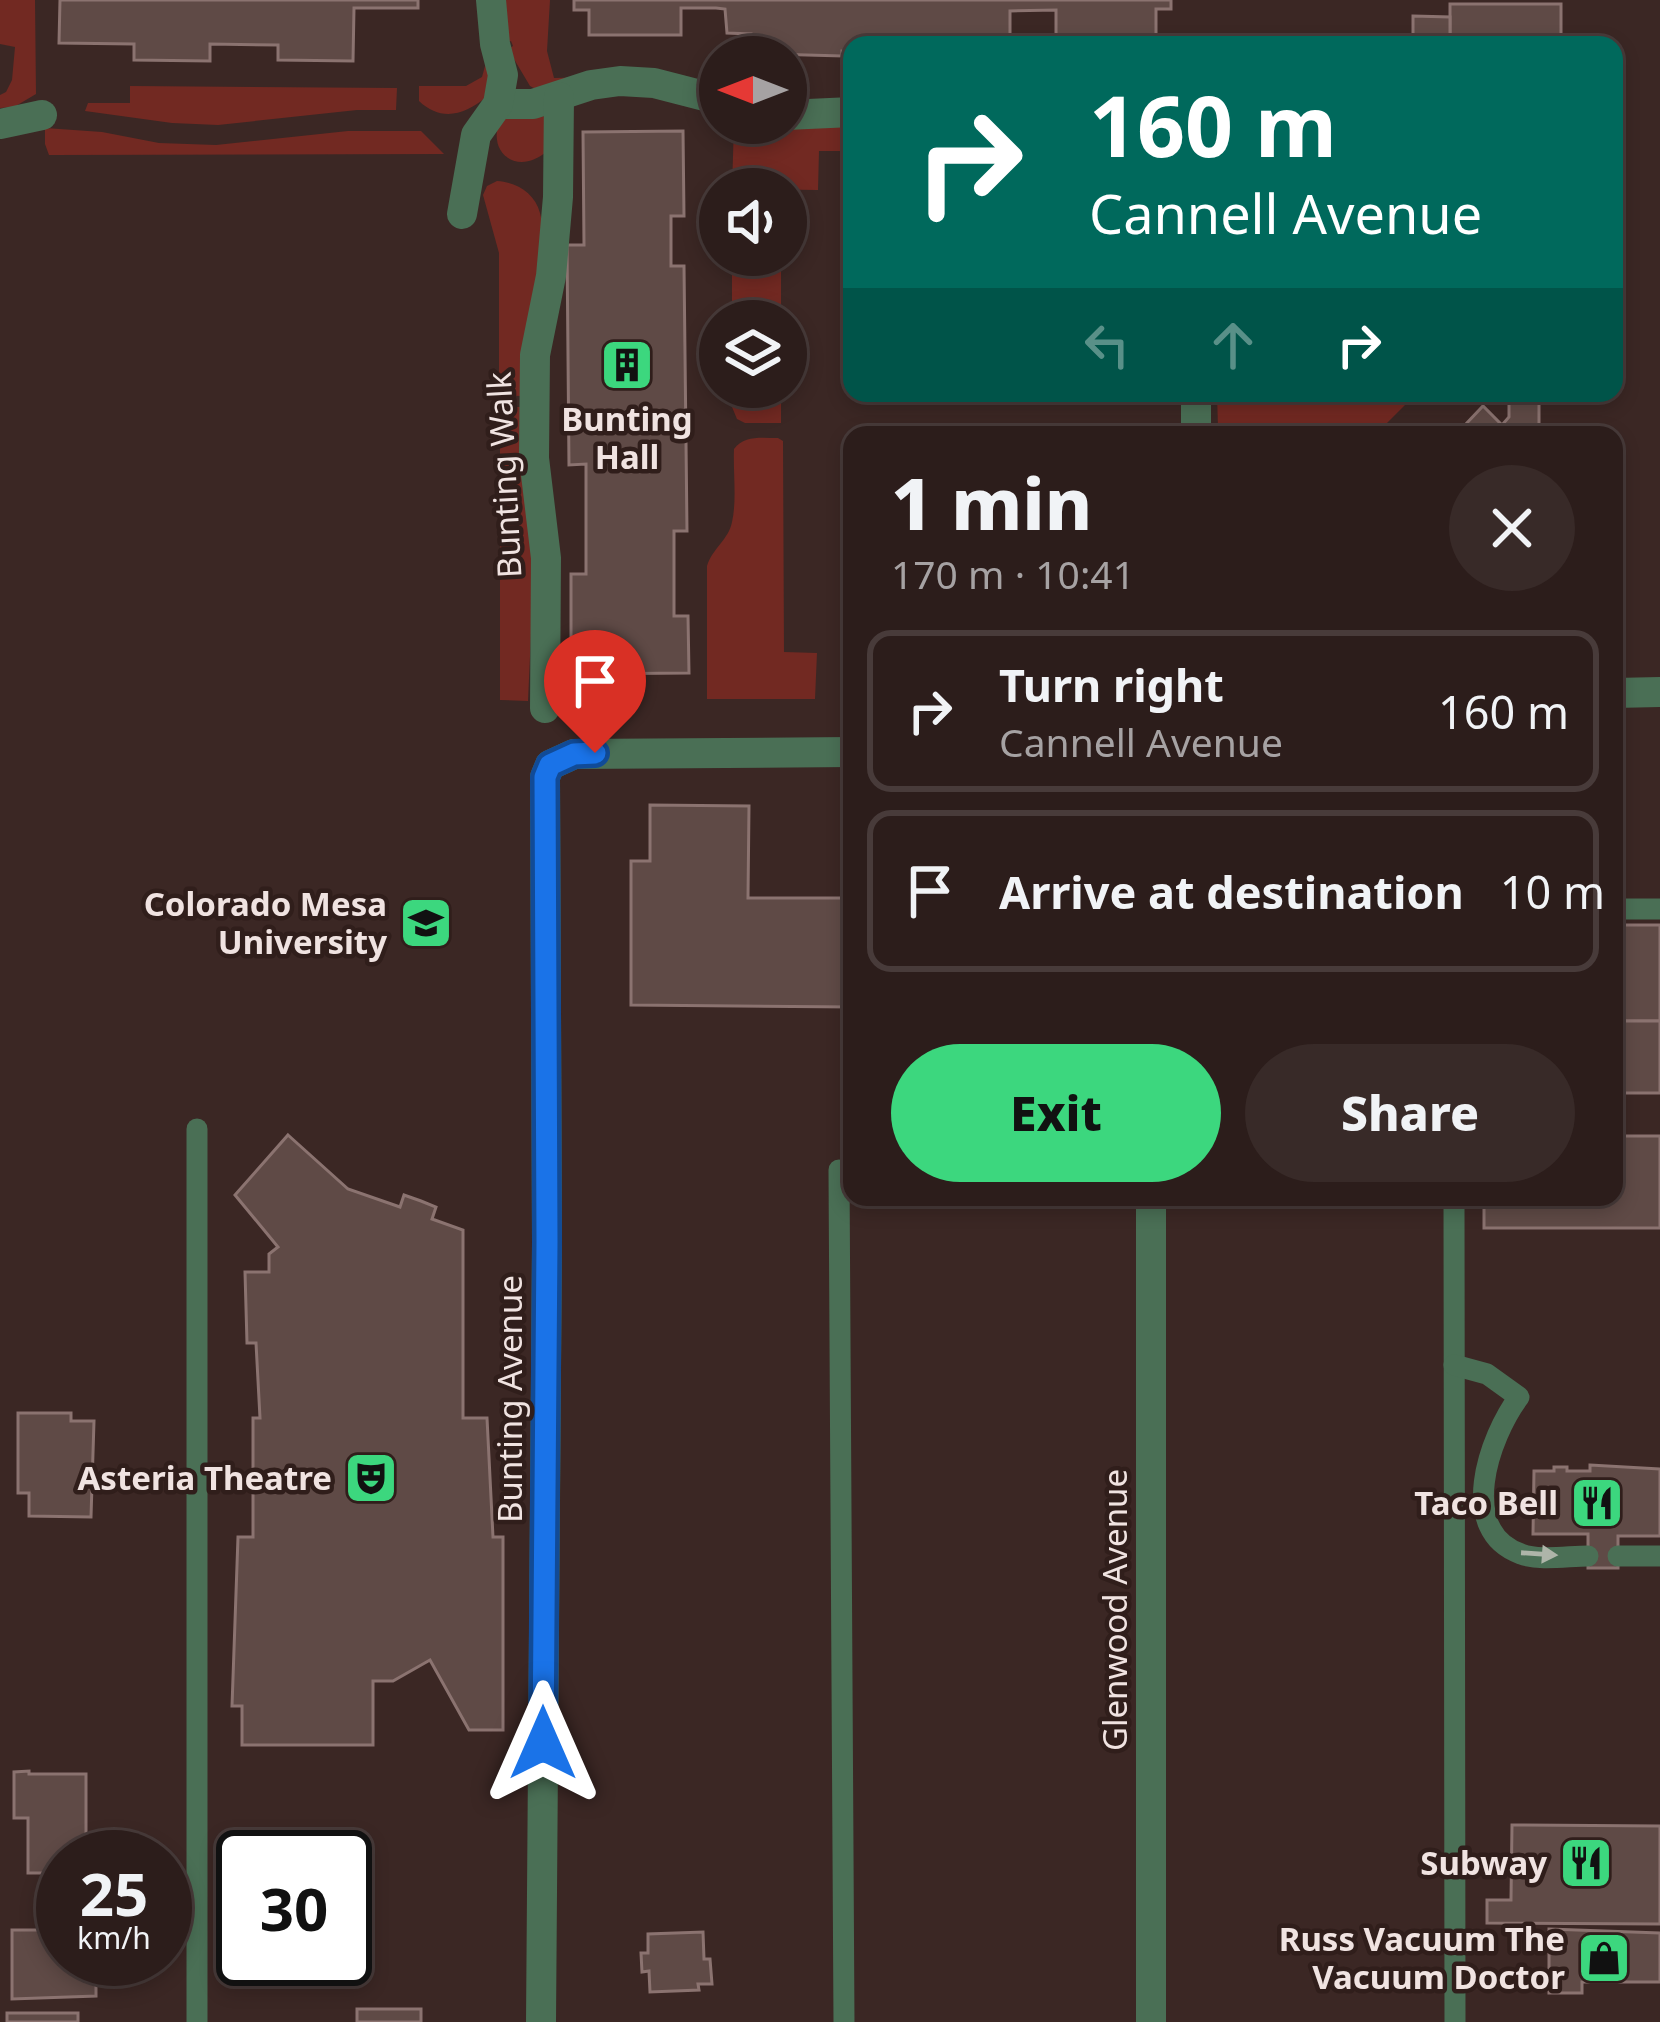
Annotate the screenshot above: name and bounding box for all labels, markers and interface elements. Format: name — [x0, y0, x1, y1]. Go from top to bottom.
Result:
north arrow — [699, 36, 807, 144]
map controls — [699, 36, 807, 408]
text: 160 m — [1089, 67, 1337, 182]
icon: right — [891, 84, 1047, 240]
button: sound — [699, 168, 807, 276]
text: Cannell Avenue — [1089, 176, 1482, 250]
button: layers — [699, 300, 807, 408]
icon: left — [1074, 312, 1140, 378]
icon: ahead — [1200, 312, 1266, 378]
icon: right — [1326, 312, 1392, 378]
building icon: Bunting Hall — [599, 337, 655, 393]
street label: Bunting Walk — [476, 370, 531, 579]
place label: Bunting Hall — [561, 396, 693, 479]
text: 1 min — [891, 453, 1092, 551]
button: close — [1449, 465, 1575, 591]
text: 170 m · 10:41 — [891, 547, 1135, 600]
pin — [544, 630, 646, 753]
icon: arrive — [562, 648, 628, 714]
text: Turn right — [999, 654, 1224, 715]
icon: right — [897, 678, 963, 744]
text: 160 m — [1438, 681, 1569, 742]
text: Cannell Avenue — [999, 715, 1283, 768]
icon: arrive — [897, 858, 963, 924]
text: Arrive at destination — [999, 861, 1464, 922]
text: 10 m — [1500, 861, 1605, 922]
place label: Colorado Mesa University — [144, 881, 387, 964]
school or university icon: Colorado Mesa University — [398, 895, 454, 951]
button: Exit — [891, 1044, 1221, 1182]
button: Share — [1245, 1044, 1575, 1182]
street label: Bunting Avenue — [487, 1275, 532, 1523]
theatre icon: Asteria Theatre — [343, 1450, 399, 1506]
place label: Asteria Theatre — [78, 1455, 332, 1500]
street label: Glenwood Avenue — [1092, 1469, 1137, 1751]
restaurant icon: Taco Bell — [1569, 1475, 1625, 1531]
place label: Taco Bell — [1414, 1480, 1558, 1525]
one-way arrow — [1521, 1545, 1559, 1564]
position arrow — [480, 1680, 606, 1806]
speed limit sign: 30 — [216, 1830, 372, 1986]
restaurant icon: Subway — [1558, 1835, 1614, 1891]
place label: Subway — [1420, 1840, 1547, 1885]
text: 25 — [80, 1852, 148, 1934]
place label: Russ Vacuum The Vacuum Doctor — [1279, 1916, 1565, 1999]
text: km/h — [77, 1917, 151, 1958]
shop icon: Russ Vacuum The Vacuum Doctor — [1576, 1930, 1632, 1986]

